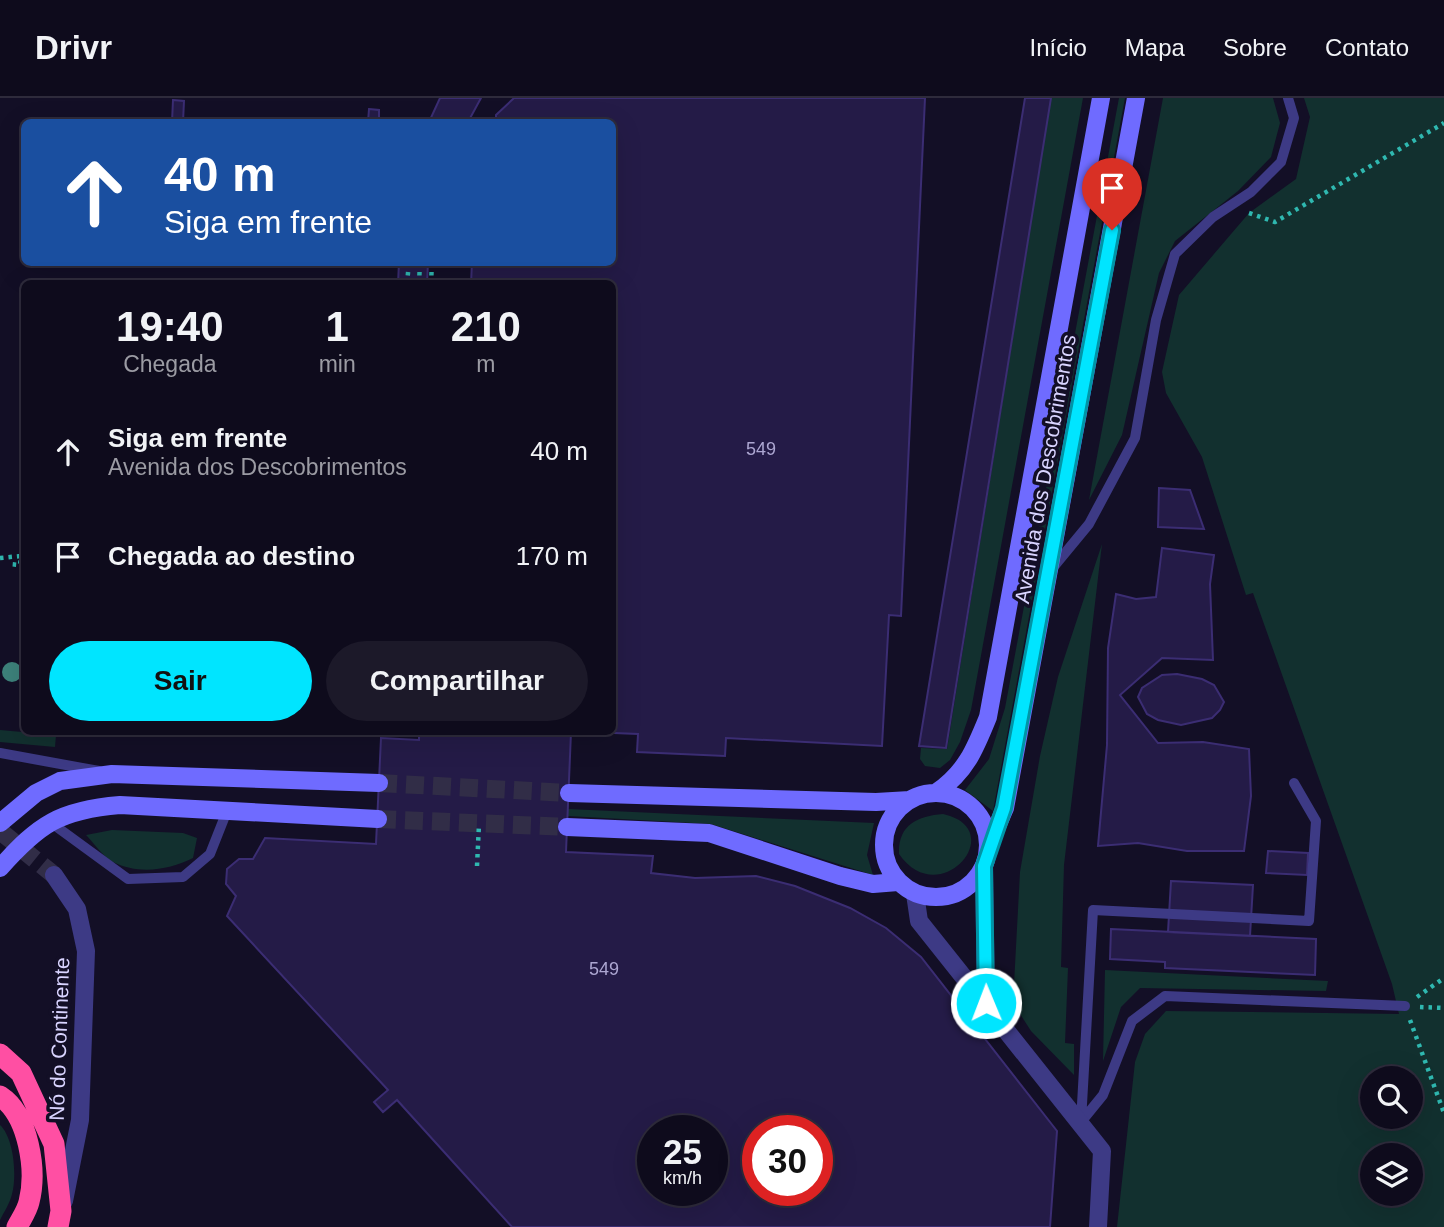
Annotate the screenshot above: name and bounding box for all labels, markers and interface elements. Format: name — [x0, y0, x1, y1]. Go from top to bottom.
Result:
text: Drivr — [35, 29, 112, 66]
text: Início — [1029, 34, 1087, 61]
text: Mapa — [1125, 34, 1185, 61]
text: Sobre — [1223, 34, 1287, 61]
text: Contato — [1325, 34, 1409, 61]
icon: ahead — [49, 147, 140, 238]
text: 40 m — [164, 147, 276, 201]
pin — [1082, 158, 1142, 230]
icon: arrive — [1093, 169, 1131, 207]
text: Siga em frente — [164, 204, 372, 240]
text: 19:40 — [116, 303, 224, 350]
text: 1 — [325, 303, 349, 350]
text: 210 — [451, 303, 521, 350]
street label: Avenida dos Descobrimentos — [1010, 333, 1080, 605]
text: Chegada — [123, 351, 217, 377]
text: min — [319, 351, 356, 377]
text: m — [476, 351, 495, 377]
text: Siga em frente — [108, 423, 287, 453]
icon: ahead — [49, 433, 87, 471]
text: 40 m — [530, 436, 588, 466]
house number: 549 — [746, 439, 776, 459]
text: Avenida dos Descobrimentos — [108, 454, 407, 480]
icon: arrive — [49, 538, 87, 576]
text: Chegada ao destino — [108, 541, 355, 571]
text: 170 m — [516, 541, 588, 571]
button: Sair — [49, 641, 312, 721]
button: Compartilhar — [326, 641, 588, 721]
street label: Nó do Continente — [45, 957, 73, 1121]
house number: 549 — [589, 959, 619, 979]
position arrow — [949, 966, 1023, 1040]
map controls — [1360, 1066, 1423, 1206]
button: search — [1360, 1066, 1423, 1129]
speed limit sign: 30 — [742, 1115, 833, 1206]
text: 25 — [663, 1132, 702, 1171]
button: layers — [1360, 1143, 1423, 1206]
text: km/h — [663, 1168, 702, 1188]

